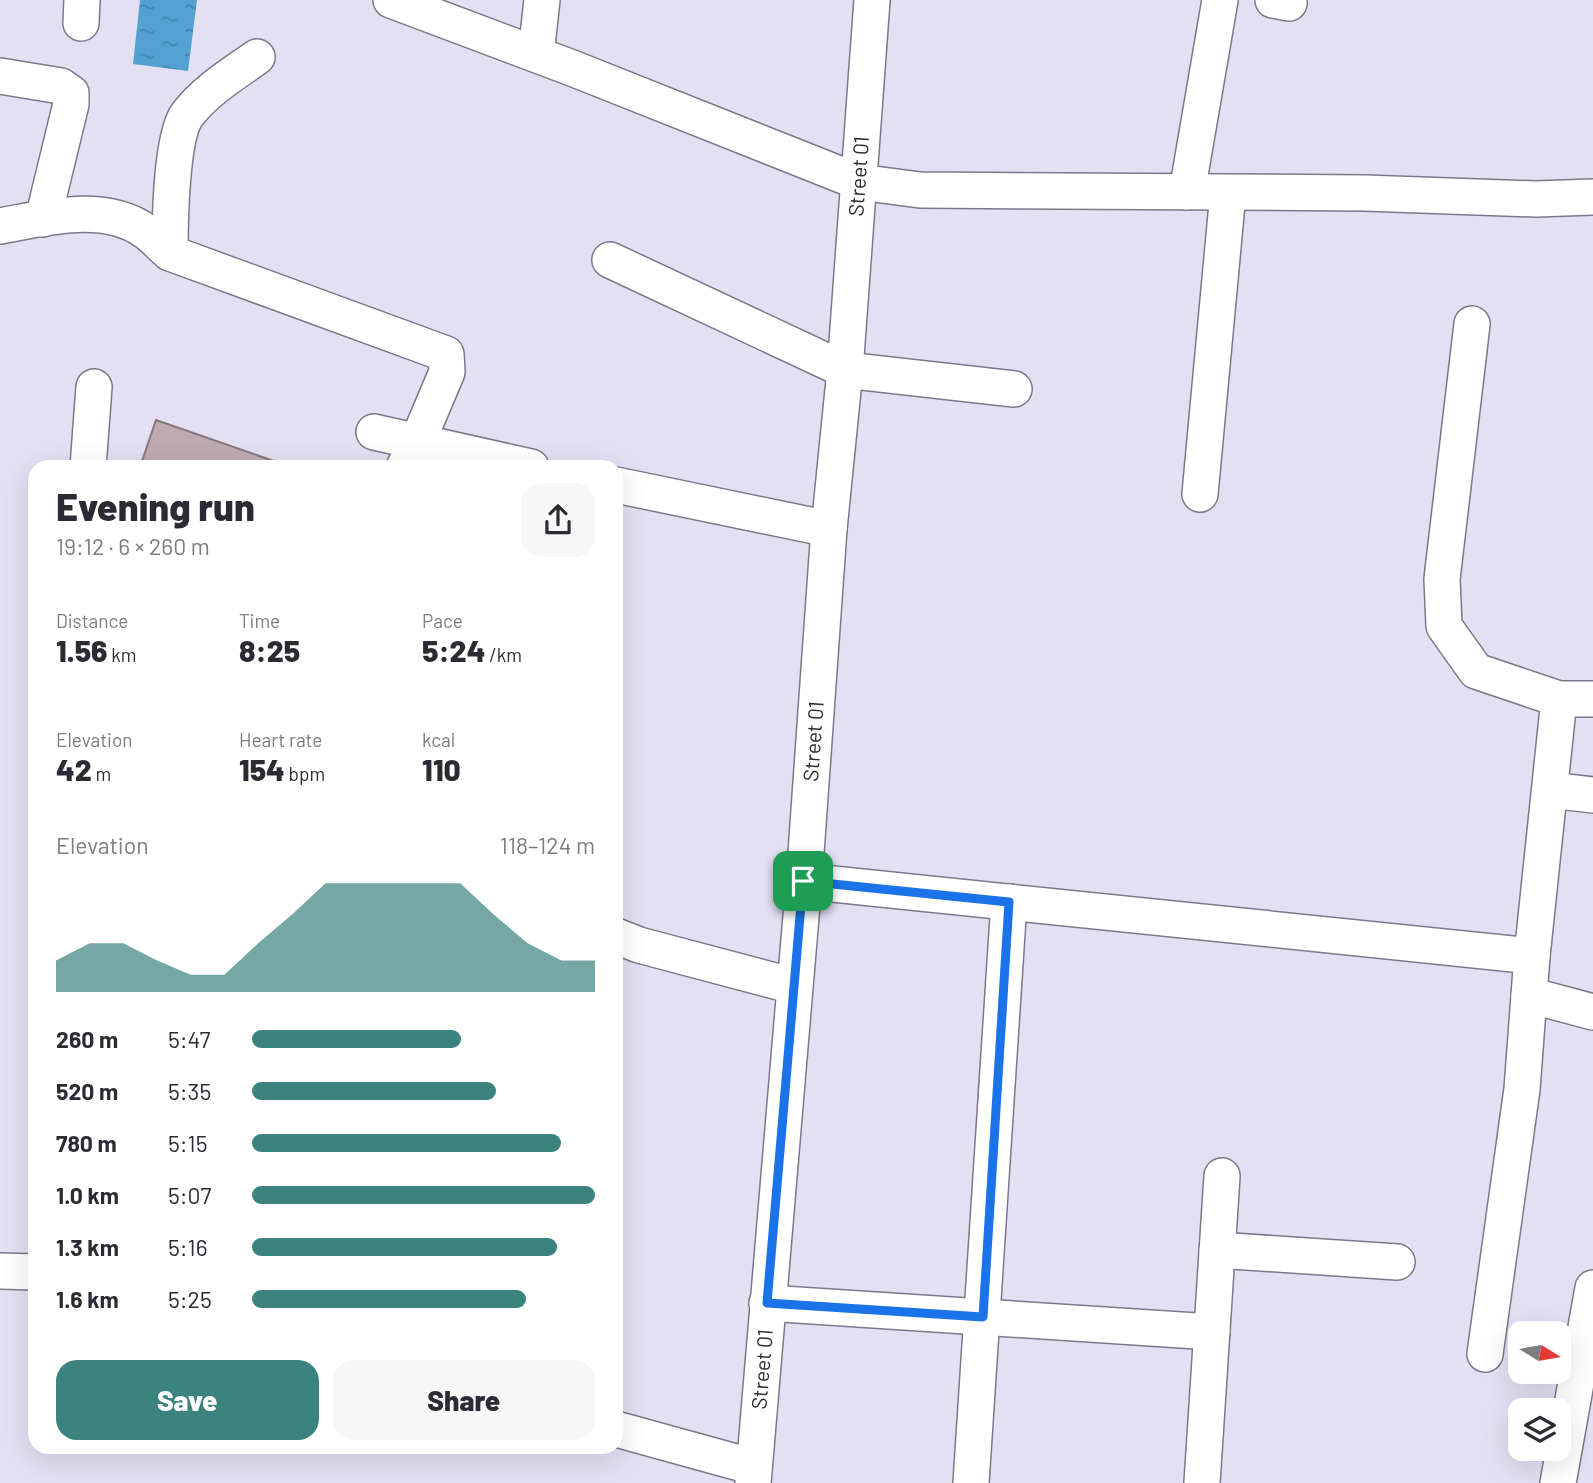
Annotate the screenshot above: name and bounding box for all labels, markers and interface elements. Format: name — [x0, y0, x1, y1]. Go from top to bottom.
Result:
street label: Street 01 — [842, 135, 873, 217]
text: Evening run — [56, 483, 255, 529]
button: share — [521, 483, 595, 557]
text: 19:12 · 6 × 260 m — [56, 532, 210, 560]
text: Distance — [56, 609, 128, 632]
text: Time — [239, 609, 280, 632]
text: Pace — [422, 609, 463, 632]
text: 1.56 — [56, 632, 107, 668]
text: 8:25 — [239, 632, 300, 668]
text: 5:24 — [422, 632, 485, 668]
text: km — [107, 643, 136, 666]
text: /km — [485, 643, 522, 666]
street label: Street 01 — [797, 701, 828, 782]
text: Elevation — [56, 728, 133, 751]
text: Heart rate — [239, 728, 322, 751]
text: kcal — [422, 728, 455, 751]
text: 42 — [56, 751, 92, 787]
text: 154 — [239, 751, 285, 787]
text: 110 — [422, 751, 461, 787]
text: m — [92, 762, 111, 785]
text: bpm — [285, 762, 325, 785]
text: Elevation — [56, 831, 149, 859]
text: 118–124 m — [500, 831, 595, 859]
pin — [773, 851, 833, 911]
icon: arrive — [784, 862, 822, 900]
text: 260 m — [56, 1025, 118, 1053]
text: 5:47 — [168, 1025, 210, 1053]
text: 520 m — [56, 1077, 118, 1105]
text: 5:35 — [168, 1077, 211, 1105]
text: 780 m — [56, 1129, 117, 1157]
text: 5:15 — [168, 1129, 208, 1157]
text: 1.0 km — [56, 1181, 119, 1209]
text: 5:07 — [168, 1181, 212, 1209]
text: 1.3 km — [56, 1233, 119, 1261]
text: 5:16 — [168, 1233, 208, 1261]
text: 1.6 km — [56, 1285, 119, 1313]
text: 5:25 — [168, 1285, 212, 1313]
north arrow — [1508, 1321, 1572, 1384]
map controls — [1508, 1321, 1571, 1461]
street label: Street 01 — [745, 1328, 777, 1410]
button: Save — [56, 1360, 319, 1440]
button: Share — [333, 1360, 595, 1440]
button: layers — [1508, 1398, 1571, 1461]

